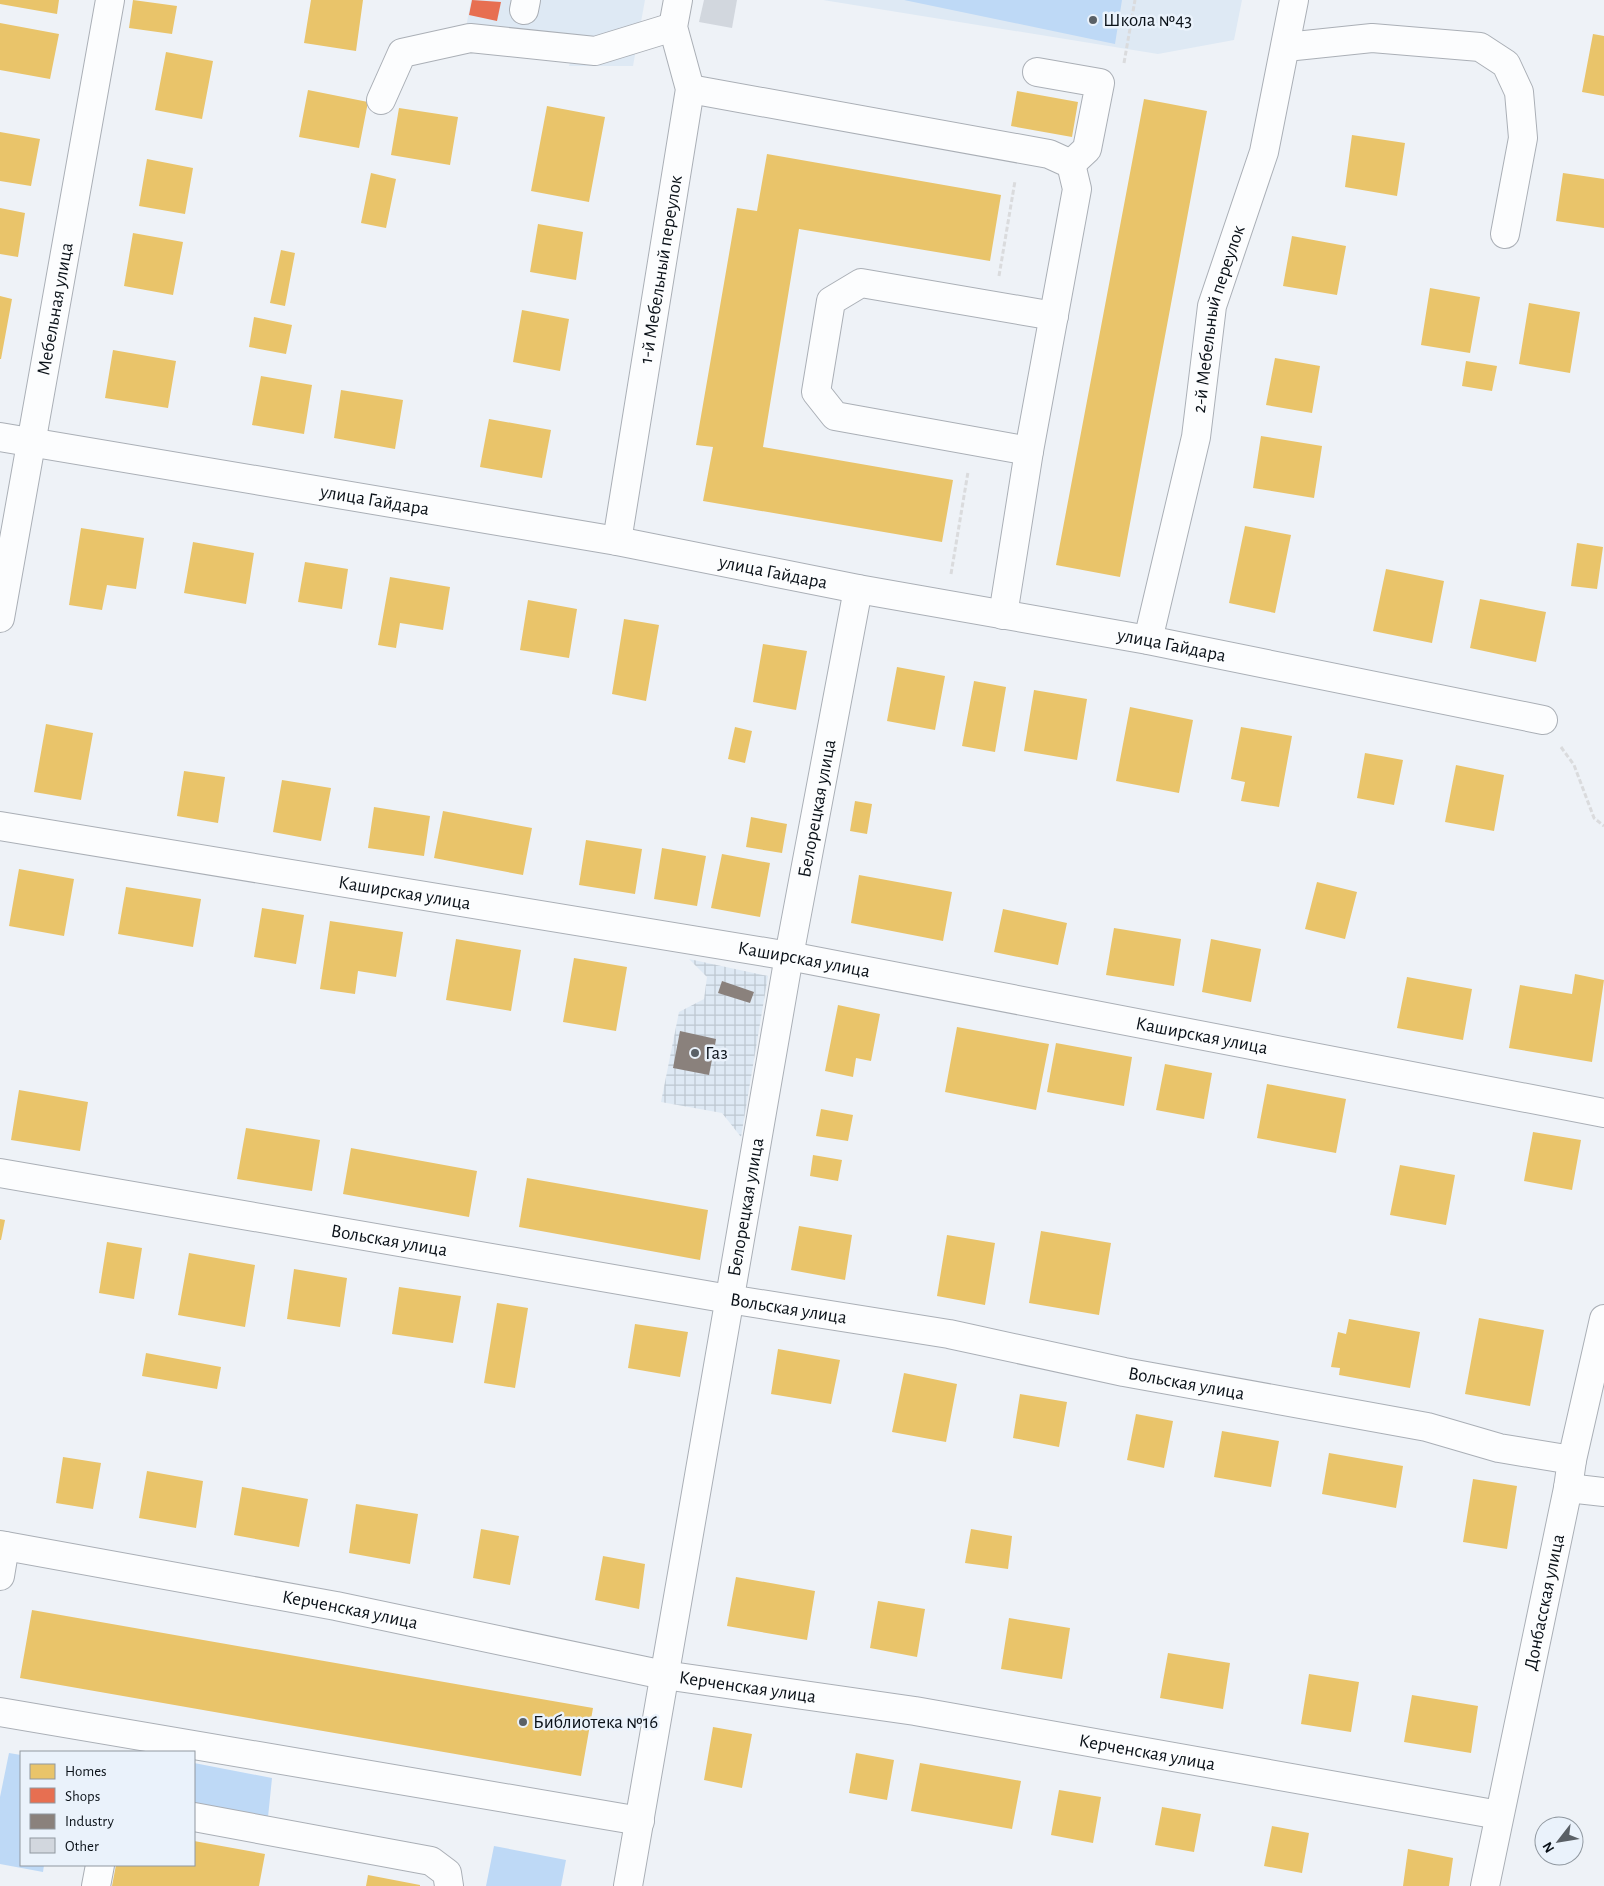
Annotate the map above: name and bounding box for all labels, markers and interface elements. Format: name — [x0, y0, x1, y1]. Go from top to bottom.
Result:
place label: Школа №43 — [1103, 11, 1192, 30]
marker: Школа №43 — [1087, 14, 1099, 26]
street label: 1-й Мебельный переулок — [636, 174, 685, 365]
street label: 2-й Мебельный переулок — [1189, 222, 1248, 414]
street label: Мебельная улица — [34, 241, 76, 377]
street label: улица Гайдара — [318, 481, 431, 519]
street label: улица Гайдара — [716, 552, 829, 592]
street label: улица Гайдара — [1115, 625, 1228, 665]
street label: Белорецкая улица — [794, 737, 839, 879]
street label: Каширская улица — [337, 872, 473, 913]
street label: Каширская улица — [736, 938, 872, 981]
street label: Каширская улица — [1134, 1014, 1270, 1058]
place label: Газ — [705, 1044, 728, 1063]
marker: Газ — [689, 1047, 701, 1059]
street label: Белорецкая улица — [724, 1136, 767, 1278]
street label: Вольская улица — [329, 1221, 449, 1260]
street label: Вольская улица — [729, 1290, 848, 1327]
street label: Вольская улица — [1127, 1363, 1246, 1403]
street label: Донбасская улица — [1521, 1532, 1568, 1672]
street label: Керченская улица — [281, 1587, 420, 1633]
street label: Керченская улица — [678, 1668, 818, 1706]
place label: Библиотека №16 — [533, 1713, 658, 1732]
marker: Библиотека №16 — [517, 1716, 529, 1728]
street label: Керченская улица — [1077, 1731, 1217, 1774]
legend — [20, 1751, 195, 1866]
text: Homes — [65, 1764, 107, 1779]
text: Shops — [65, 1789, 100, 1804]
text: Industry — [65, 1814, 114, 1829]
north arrow — [1534, 1816, 1584, 1866]
text: Other — [65, 1839, 99, 1854]
text: N — [1540, 1839, 1557, 1855]

